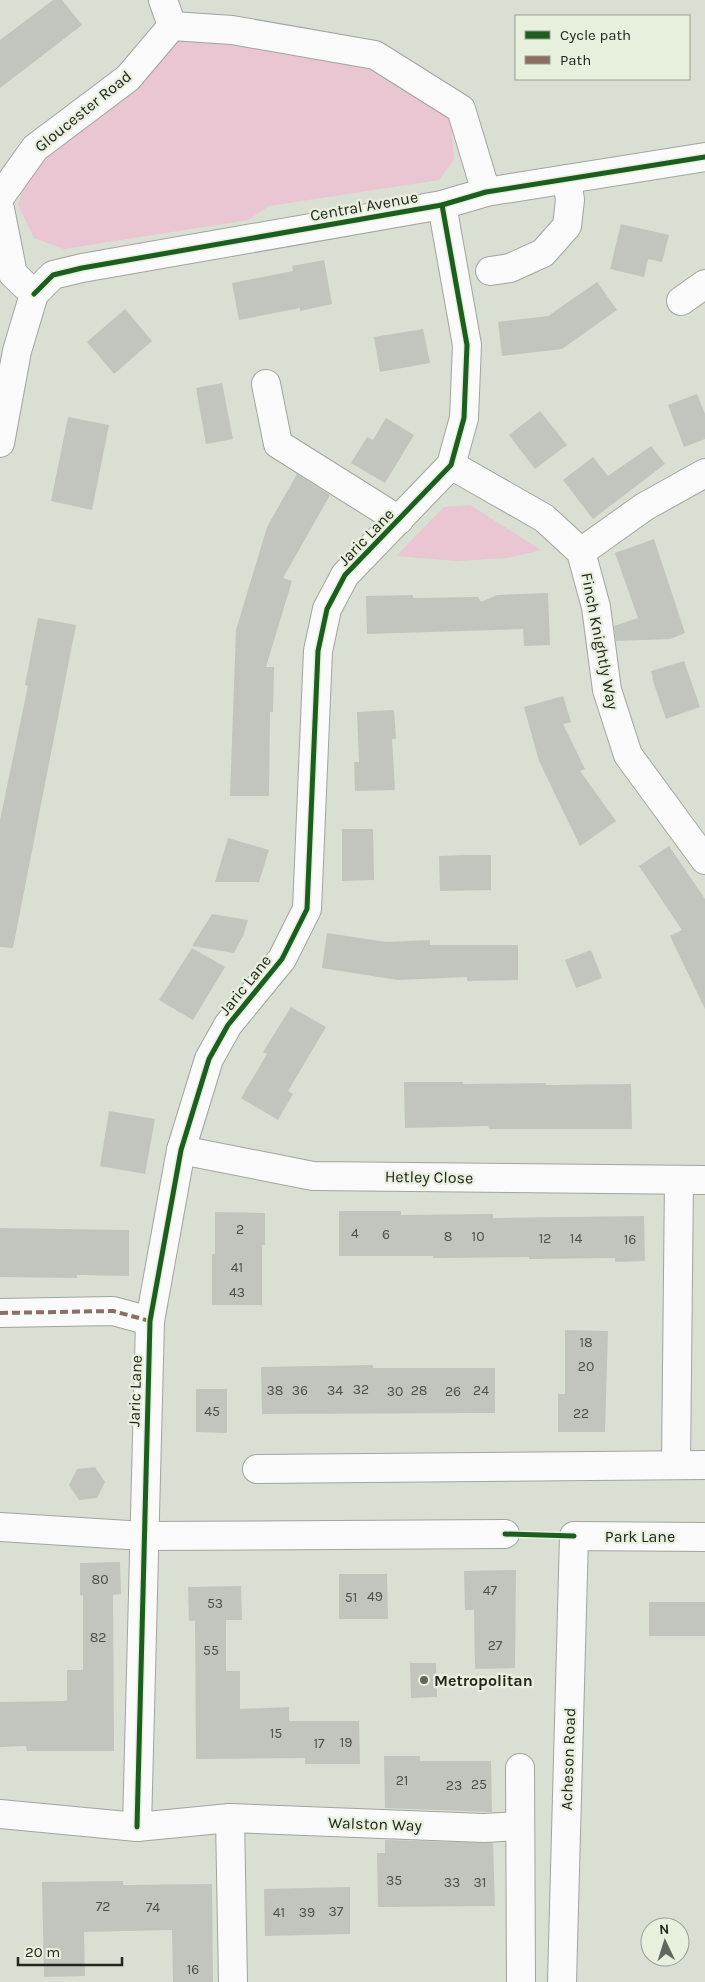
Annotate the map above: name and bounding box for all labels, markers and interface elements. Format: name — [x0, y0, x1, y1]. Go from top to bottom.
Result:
legend — [515, 15, 690, 80]
text: Cycle path — [560, 26, 631, 44]
text: Path — [560, 51, 591, 69]
street label: Gloucester Road — [31, 66, 135, 156]
street label: Central Avenue — [309, 187, 419, 225]
street label: Jaric Lane — [334, 504, 398, 570]
street label: Finch Knightly Way — [577, 571, 623, 712]
street label: Jaric Lane — [215, 951, 275, 1019]
street label: Hetley Close — [385, 1167, 473, 1187]
house number: 2 — [236, 1221, 244, 1238]
house number: 4 — [351, 1225, 359, 1242]
house number: 6 — [382, 1226, 390, 1243]
house number: 8 — [444, 1228, 452, 1245]
house number: 10 — [472, 1228, 484, 1245]
house number: 12 — [539, 1230, 551, 1247]
house number: 14 — [570, 1230, 582, 1247]
house number: 16 — [624, 1231, 636, 1248]
house number: 41 — [231, 1259, 243, 1276]
house number: 43 — [229, 1284, 245, 1301]
house number: 18 — [579, 1334, 593, 1351]
street label: Jaric Lane — [124, 1355, 146, 1427]
house number: 20 — [578, 1358, 594, 1375]
house number: 32 — [353, 1381, 369, 1398]
house number: 38 — [267, 1382, 283, 1399]
house number: 36 — [292, 1382, 308, 1399]
house number: 34 — [327, 1382, 343, 1399]
house number: 28 — [411, 1382, 427, 1399]
house number: 24 — [473, 1382, 489, 1399]
house number: 30 — [387, 1383, 403, 1400]
house number: 26 — [445, 1383, 461, 1400]
house number: 45 — [204, 1403, 220, 1420]
house number: 22 — [573, 1405, 589, 1422]
street label: Park Lane — [605, 1527, 675, 1546]
house number: 80 — [92, 1571, 108, 1588]
house number: 47 — [483, 1582, 498, 1599]
house number: 49 — [367, 1588, 383, 1605]
house number: 51 — [345, 1589, 357, 1606]
house number: 53 — [207, 1595, 223, 1612]
house number: 82 — [90, 1629, 106, 1646]
house number: 27 — [488, 1637, 503, 1654]
house number: 55 — [203, 1642, 219, 1659]
place label: Metropolitan — [434, 1671, 533, 1690]
marker: Metropolitan — [418, 1674, 430, 1686]
street label: Acheson Road — [557, 1707, 579, 1811]
house number: 15 — [270, 1725, 282, 1742]
house number: 19 — [340, 1734, 352, 1751]
house number: 17 — [313, 1735, 325, 1752]
house number: 21 — [396, 1772, 408, 1789]
house number: 25 — [471, 1776, 487, 1793]
house number: 23 — [446, 1777, 462, 1794]
street label: Walston Way — [328, 1813, 423, 1835]
house number: 35 — [386, 1872, 402, 1889]
house number: 33 — [444, 1874, 460, 1891]
house number: 31 — [474, 1874, 486, 1891]
house number: 72 — [96, 1898, 110, 1915]
house number: 74 — [146, 1899, 160, 1916]
house number: 37 — [329, 1903, 344, 1920]
house number: 41 — [273, 1904, 285, 1921]
house number: 39 — [299, 1904, 315, 1921]
north arrow — [640, 1917, 690, 1967]
text: N — [659, 1921, 670, 1938]
scale bar — [18, 1934, 121, 1966]
text: 20 m — [25, 1943, 60, 1961]
house number: 16 — [187, 1961, 199, 1978]

